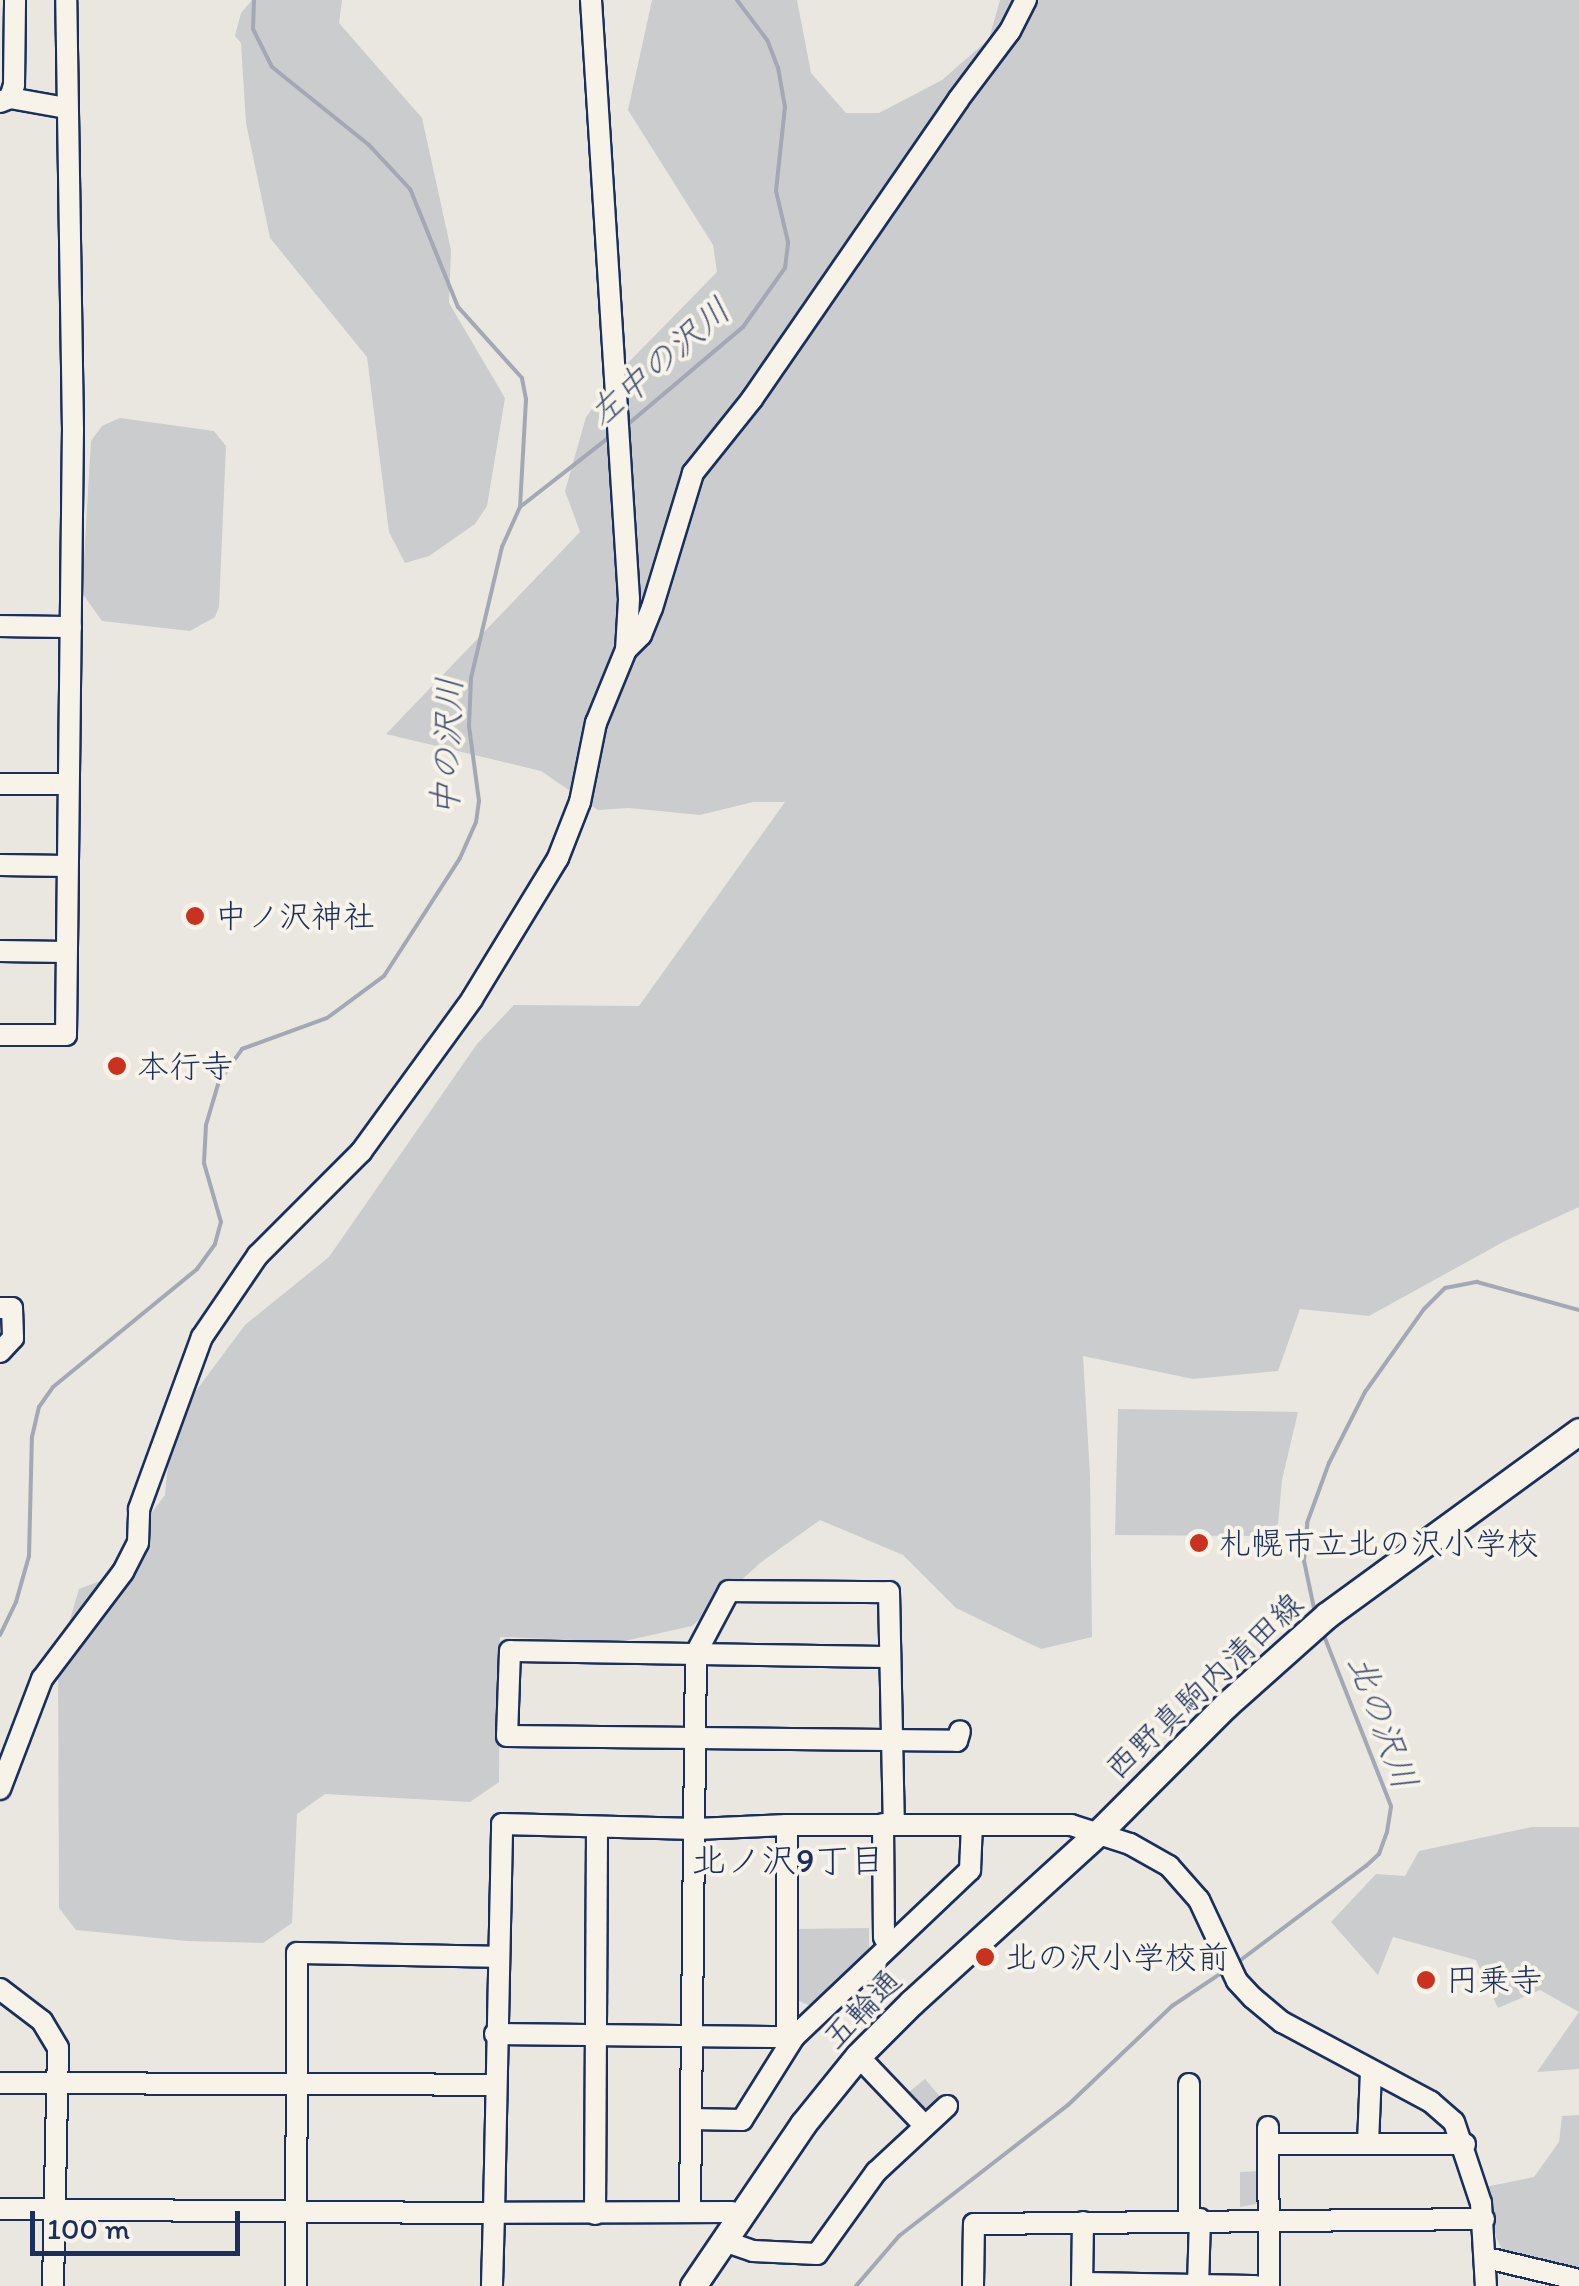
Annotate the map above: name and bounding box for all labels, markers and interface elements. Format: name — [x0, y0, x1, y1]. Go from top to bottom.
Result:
water label: 左中の沢川 — [579, 289, 739, 435]
water label: 中の沢川 — [424, 676, 470, 818]
place label: 中ノ沢神社 — [215, 897, 375, 935]
marker: 中ノ沢神社 — [184, 905, 206, 927]
place label: 本行寺 — [137, 1047, 233, 1085]
marker: 本行寺 — [106, 1055, 128, 1077]
place label: 札幌市立北の沢小学校 — [1219, 1524, 1539, 1562]
marker: 札幌市立北の沢小学校 — [1188, 1532, 1210, 1554]
street label: 西野真駒内清田線 — [1097, 1585, 1311, 1787]
water label: 北の沢川 — [1339, 1649, 1427, 1795]
district label: 北ノ沢9丁目 — [691, 1839, 885, 1881]
place label: 北の沢小学校前 — [1005, 1938, 1229, 1976]
marker: 北の沢小学校前 — [974, 1946, 996, 1968]
street label: 五輪通 — [815, 1961, 909, 2057]
place label: 円乗寺 — [1446, 1961, 1542, 1999]
marker: 円乗寺 — [1415, 1969, 1437, 1991]
scale bar — [35, 2191, 245, 2253]
text: 100 m — [47, 2210, 130, 2247]

